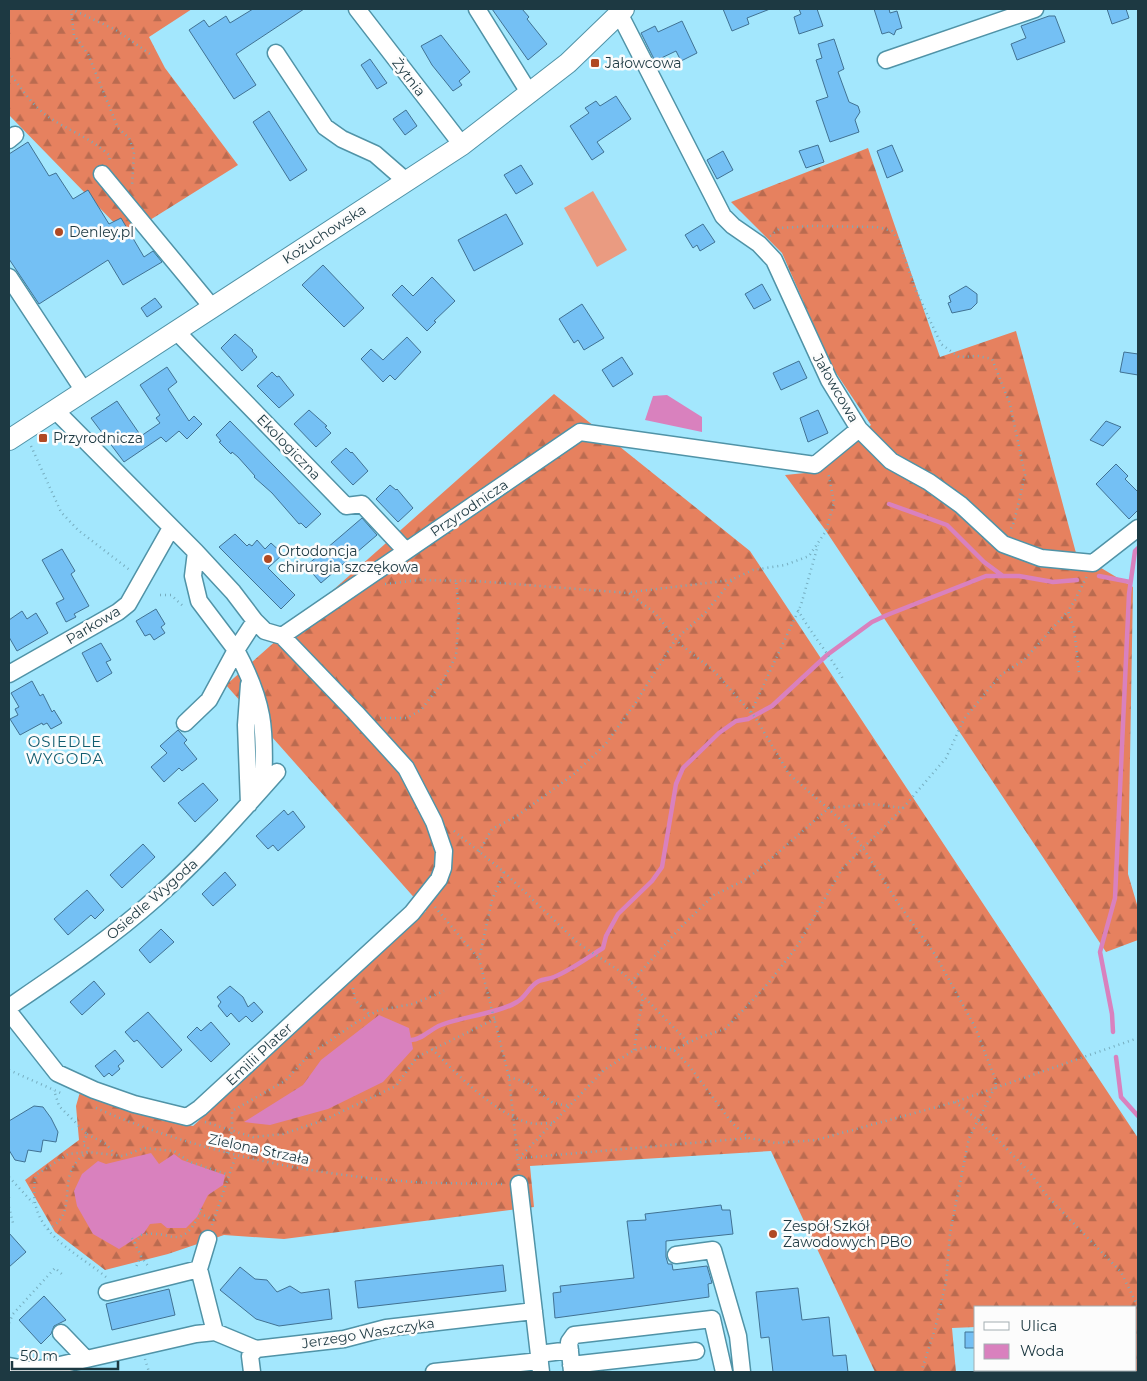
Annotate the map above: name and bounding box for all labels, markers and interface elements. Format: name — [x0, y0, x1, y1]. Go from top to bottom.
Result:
street label: Żytnia — [388, 54, 430, 100]
place label: Jałowcowa — [604, 54, 681, 72]
marker: Jałowcowa — [589, 57, 601, 69]
street label: Kożuchowska — [279, 200, 369, 268]
place label: Denley.pl — [69, 223, 134, 241]
marker: Denley.pl — [53, 226, 65, 238]
street label: Jałowcowa — [809, 350, 863, 426]
street label: Ekologiczna — [253, 410, 325, 484]
place label: Przyrodnicza — [53, 429, 143, 447]
marker: Przyrodnicza — [37, 432, 49, 444]
street label: Przyrodnicza — [427, 475, 511, 541]
place label: Ortodoncja chirurgia szczękowa — [278, 542, 419, 576]
marker: Ortodoncja chirurgia szczękowa — [262, 553, 274, 565]
street label: Parkowa — [62, 602, 124, 648]
district label: OSIEDLE WYGODA — [26, 732, 104, 768]
street label: Osiedle Wygoda — [103, 854, 201, 944]
street label: Emilii Plater — [222, 1018, 296, 1089]
street label: Zielona Strzała — [207, 1130, 311, 1168]
place label: Zespół Szkół Zawodowych PBO — [783, 1217, 912, 1251]
marker: Zespół Szkół Zawodowych PBO — [767, 1228, 779, 1240]
legend — [974, 1306, 1137, 1371]
street label: Jerzego Waszczyka — [299, 1314, 436, 1353]
text: Ulica — [1020, 1316, 1057, 1335]
scale bar — [12, 1338, 119, 1370]
text: Woda — [1020, 1341, 1064, 1360]
text: 50 m — [20, 1346, 58, 1365]

